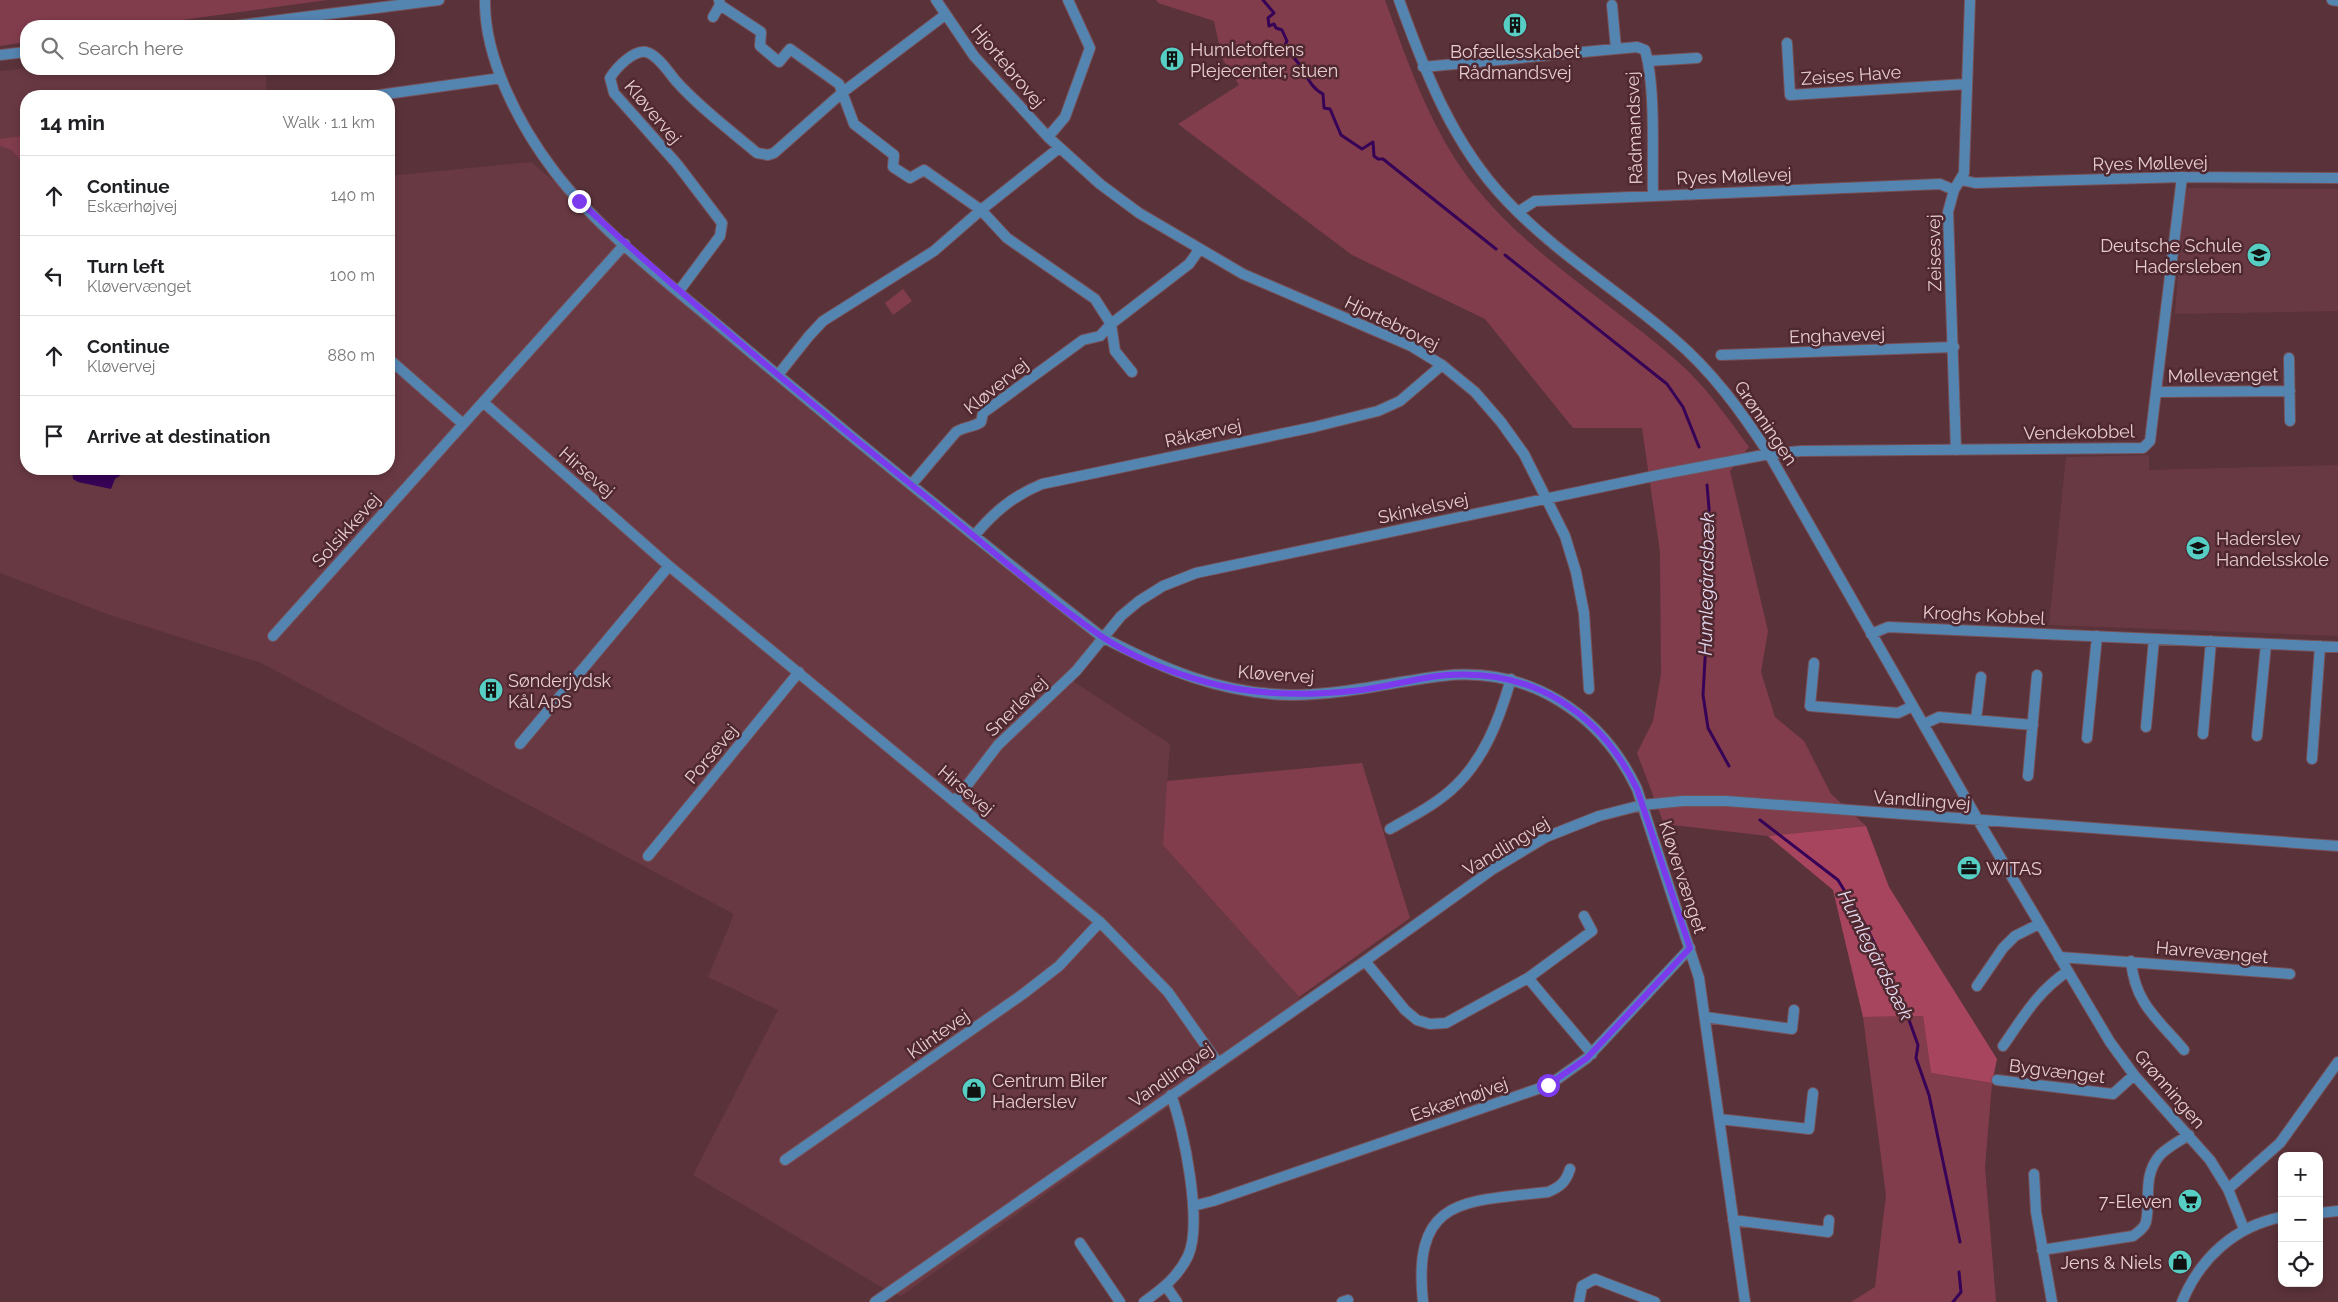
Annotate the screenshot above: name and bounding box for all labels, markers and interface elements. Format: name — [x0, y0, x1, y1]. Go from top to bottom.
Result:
building icon: Bofællesskabet Rådmandsvej — [1502, 12, 1528, 38]
search box — [20, 20, 395, 75]
street label: Hjortebrovej — [967, 20, 1049, 112]
icon: search — [38, 34, 66, 62]
text: Search here — [78, 37, 184, 59]
place label: Humletoftens Plejecenter, stuen — [1190, 39, 1338, 81]
place label: Bofællesskabet Rådmandsvej — [1450, 41, 1580, 83]
building icon: Humletoftens Plejecenter, stuen — [1159, 46, 1185, 72]
street label: Zeises Have — [1800, 61, 1902, 89]
street label: Rådmandsvej — [1622, 71, 1646, 185]
street label: Kløvervej — [620, 76, 686, 148]
text: 14 min — [40, 110, 105, 135]
text: Walk · 1.1 km — [282, 113, 375, 132]
street label: Ryes Møllevej — [2092, 151, 2208, 175]
street label: Ryes Møllevej — [1676, 163, 1792, 189]
text: Continue — [87, 175, 170, 197]
icon: ahead — [40, 182, 68, 210]
text: 140 m — [331, 186, 375, 205]
route end — [568, 190, 591, 213]
text: Eskærhøjvej — [87, 197, 177, 216]
street label: Zeisesvej — [1923, 214, 1945, 292]
place label: Deutsche Schule Hadersleben — [2100, 235, 2242, 277]
school or university icon: Deutsche Schule Hadersleben — [2246, 242, 2272, 268]
text: Turn left — [87, 255, 164, 277]
icon: left — [40, 262, 68, 290]
text: 100 m — [330, 266, 375, 285]
text: Kløvervænget — [87, 277, 191, 296]
street label: Hjortebrovej — [1341, 291, 1443, 355]
street label: Enghavevej — [1789, 323, 1885, 347]
text: Continue — [87, 335, 170, 357]
icon: ahead — [40, 342, 68, 370]
text: 880 m — [327, 346, 375, 365]
street label: Kløvervej — [960, 354, 1032, 418]
text: Kløvervej — [87, 357, 155, 376]
street label: Møllevænget — [2167, 364, 2279, 386]
street label: Grønningen — [1730, 377, 1802, 469]
street label: Råkærvej — [1163, 415, 1243, 451]
street label: Vendekobbel — [2023, 421, 2135, 443]
icon: arrive — [40, 422, 68, 450]
text: Arrive at destination — [87, 425, 271, 447]
street label: Hirsevej — [555, 442, 619, 502]
street label: Skinkelsvej — [1376, 488, 1470, 528]
street label: Solsikkevej — [307, 489, 385, 571]
water label: Humlegårdsbæk — [1694, 512, 1718, 656]
place label: Haderslev Handelsskole — [2216, 528, 2329, 570]
school or university icon: Haderslev Handelsskole — [2185, 535, 2211, 561]
street label: Kroghs Kobbel — [1922, 601, 2046, 629]
street label: Kløvervej — [1237, 661, 1315, 687]
place label: Sønderjydsk Kål ApS — [508, 670, 612, 712]
street label: Snerlevej — [981, 672, 1051, 740]
building icon: Sønderjydsk Kål ApS — [478, 677, 504, 703]
street label: Porsevej — [680, 720, 742, 788]
street label: Hirsevej — [934, 761, 998, 819]
street label: Vandlingvej — [1873, 786, 1971, 814]
street label: Vandlingvej — [1459, 812, 1553, 880]
street label: Kløvervænget — [1655, 818, 1711, 936]
office icon: WITAS — [1956, 855, 1982, 881]
place label: WITAS — [1986, 858, 2042, 879]
water label: Humlegårdsbæk — [1834, 886, 1918, 1024]
street label: Havrevænget — [2155, 937, 2269, 967]
street label: Klintevej — [903, 1005, 973, 1063]
street label: Vandlingvej — [1125, 1039, 1217, 1111]
street label: Grønningen — [2130, 1045, 2210, 1133]
street label: Bygvænget — [2008, 1055, 2106, 1087]
place label: Centrum Biler Haderslev — [992, 1070, 1108, 1112]
street label: Eskærhøjvej — [1408, 1073, 1510, 1125]
route start — [1537, 1074, 1560, 1097]
shop icon: Centrum Biler Haderslev — [961, 1077, 987, 1103]
map controls — [2278, 1152, 2323, 1287]
button: + — [2278, 1152, 2323, 1197]
supermarket icon: 7-Eleven — [2177, 1188, 2203, 1214]
place label: 7-Eleven — [2099, 1191, 2172, 1212]
button: − — [2278, 1197, 2323, 1242]
button: locate — [2278, 1242, 2323, 1287]
shop icon: Jens & Niels — [2167, 1249, 2193, 1275]
place label: Jens & Niels — [2061, 1252, 2162, 1273]

